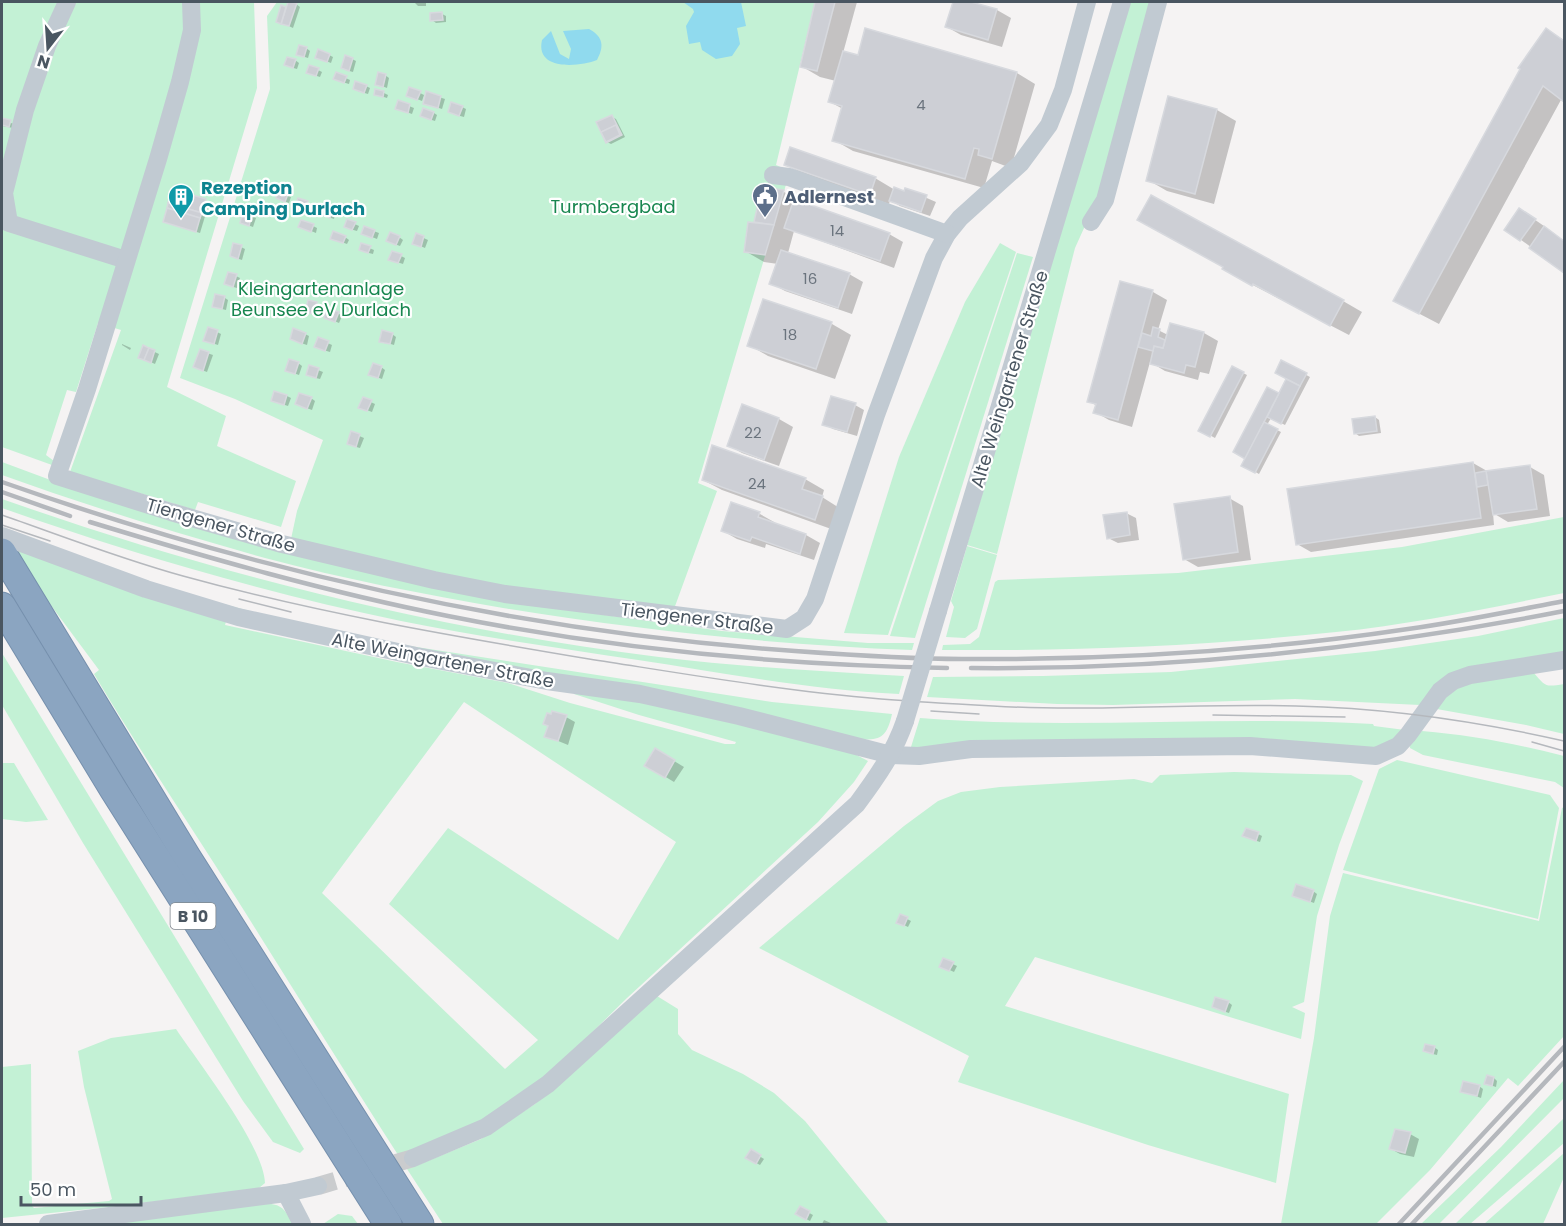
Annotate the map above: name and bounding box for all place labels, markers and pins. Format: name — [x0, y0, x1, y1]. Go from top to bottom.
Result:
place label: Rezeption Camping Durlach — [201, 175, 365, 221]
public building icon: Adlernest — [750, 181, 780, 219]
building icon: Rezeption Camping Durlach — [166, 182, 196, 220]
place label: Adlernest — [784, 184, 874, 209]

